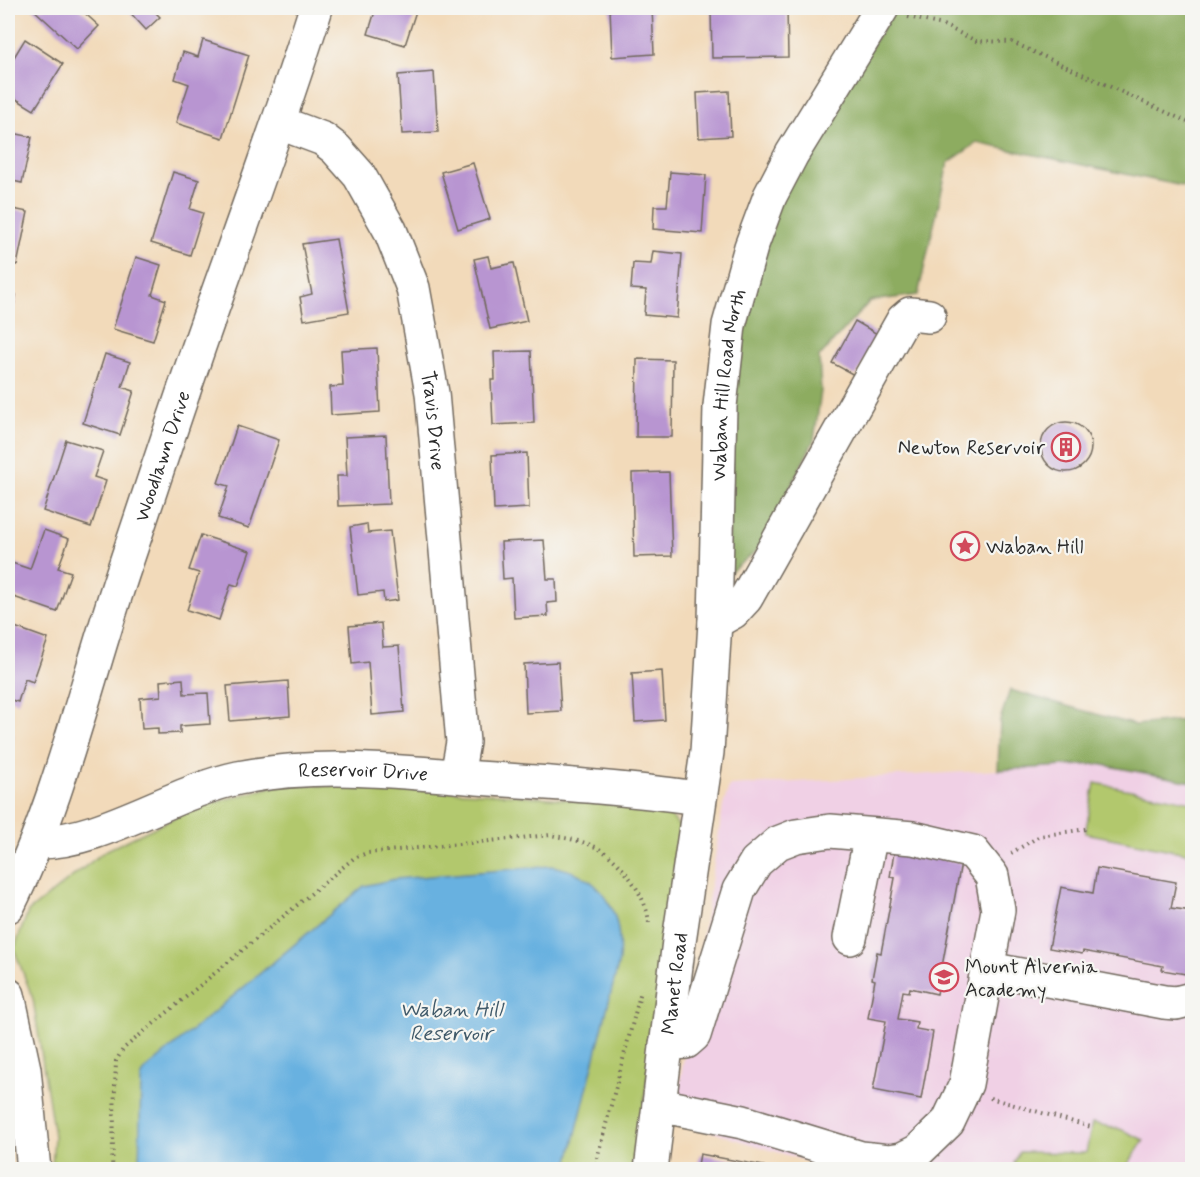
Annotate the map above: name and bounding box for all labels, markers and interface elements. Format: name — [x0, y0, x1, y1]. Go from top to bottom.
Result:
street label: Waban Hill Road North — [706, 286, 754, 481]
street label: Travis Drive — [413, 369, 451, 472]
street label: Woodlawn Drive — [129, 387, 198, 525]
building icon: Newton Reservoir — [1050, 431, 1082, 463]
place label: Newton Reservoir — [898, 435, 1046, 462]
place icon: Waban Hill — [949, 530, 981, 562]
place label: Waban Hill — [986, 534, 1084, 561]
street label: Reservoir Drive — [298, 757, 429, 789]
street label: Manet Road — [656, 931, 695, 1036]
place label: Mount Alvernia Academy — [965, 954, 1098, 1004]
school or university icon: Mount Alvernia Academy — [928, 961, 960, 993]
water label: Waban Hill Reservoir — [400, 996, 505, 1048]

